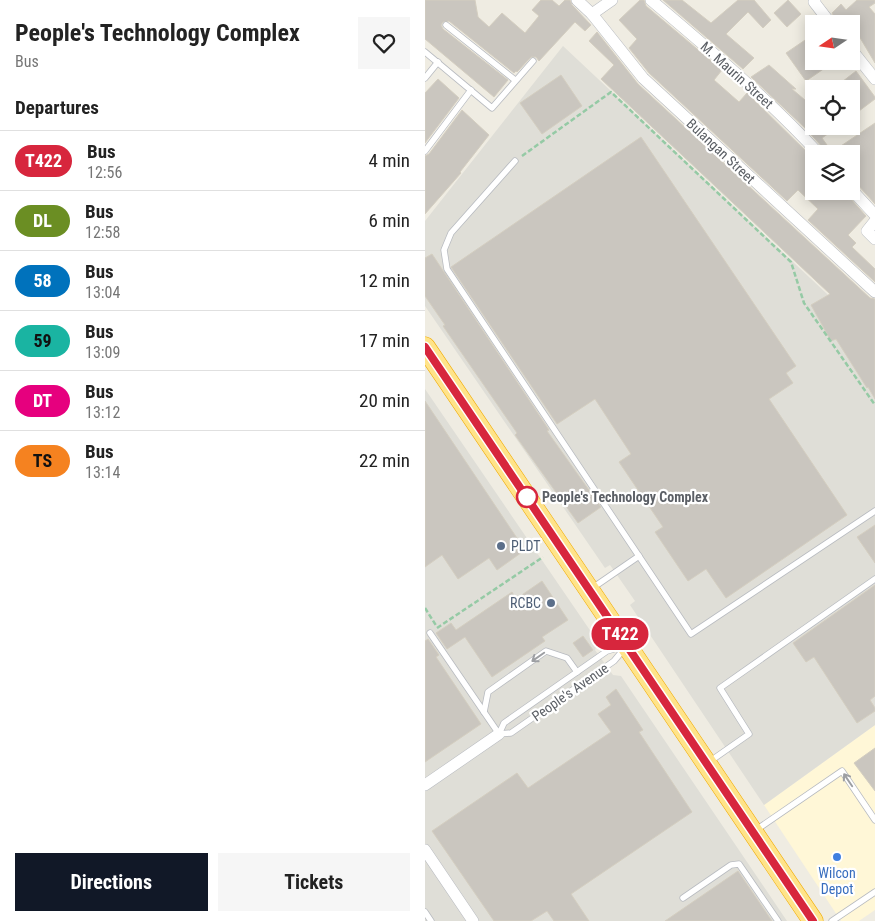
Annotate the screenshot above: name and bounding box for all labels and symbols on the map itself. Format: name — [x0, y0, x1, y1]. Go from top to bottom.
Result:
north arrow — [805, 15, 860, 70]
street label: M. Maurin Street — [698, 38, 776, 112]
street label: Bulangan Street — [684, 115, 758, 187]
marker: People's Technology Complex — [516, 486, 538, 508]
place label: People's Technology Complex — [542, 489, 709, 505]
place label: PLDT — [511, 538, 541, 554]
marker: PLDT — [495, 540, 507, 552]
place label: RCBC — [510, 595, 541, 611]
marker: RCBC — [545, 597, 557, 609]
line badge: T422 — [585, 618, 655, 650]
one-way arrow — [531, 652, 545, 662]
street label: People's Avenue — [529, 659, 612, 724]
one-way arrow — [842, 773, 852, 787]
marker: Wilcon Depot — [831, 851, 843, 863]
place label: Wilcon Depot — [818, 865, 856, 897]

